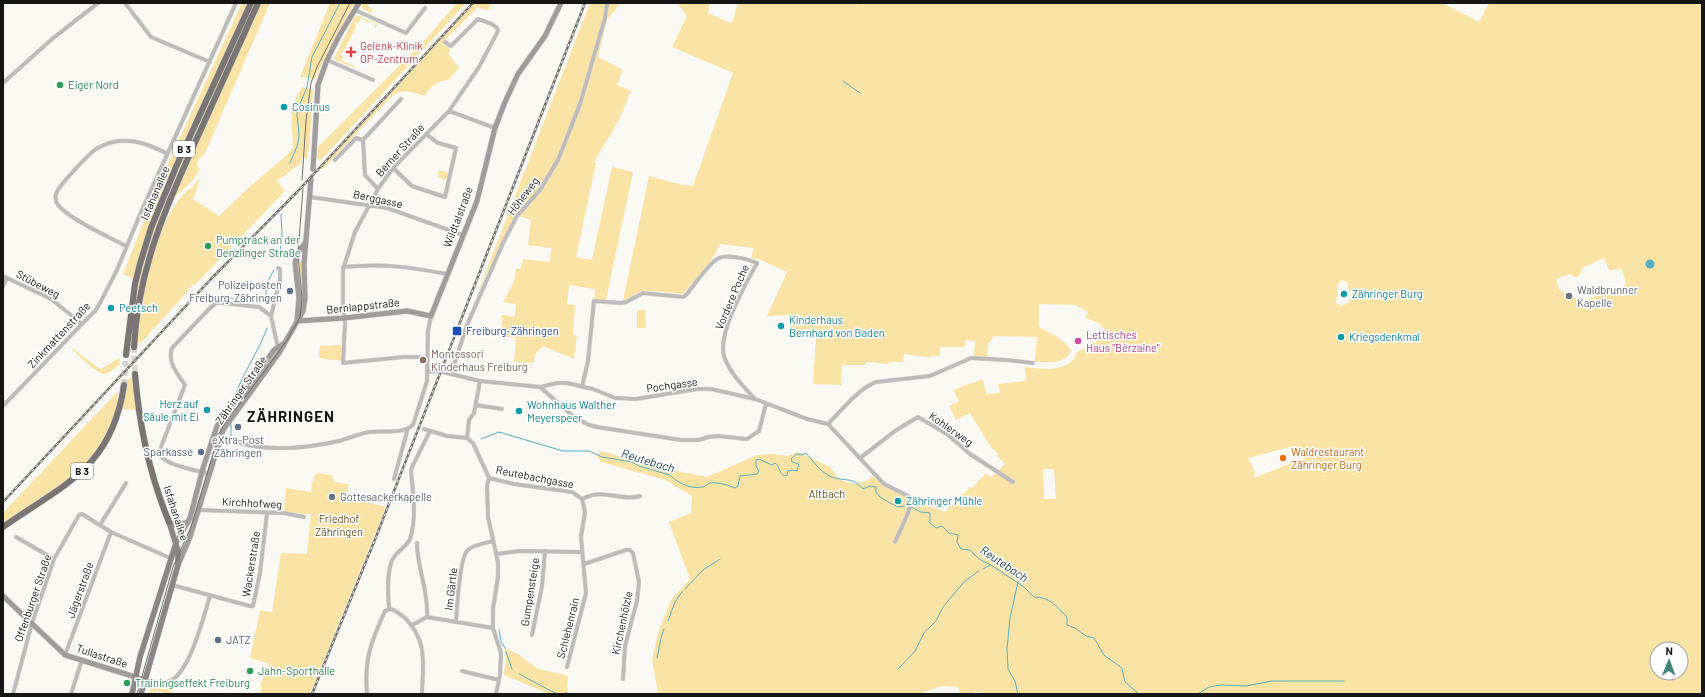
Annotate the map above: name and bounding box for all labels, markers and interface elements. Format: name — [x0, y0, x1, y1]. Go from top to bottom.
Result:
place label: Gelenk-Klinik OP-Zentrum — [360, 39, 423, 65]
marker: Gelenk-Klinik OP-Zentrum — [345, 46, 357, 58]
place label: Eiger Nord — [68, 78, 119, 91]
marker: Eiger Nord — [55, 80, 65, 90]
place label: Cosinus — [292, 100, 330, 113]
marker: Cosinus — [279, 102, 289, 112]
street label: Berner Straße — [372, 120, 427, 179]
road number: B 3 — [173, 141, 195, 157]
street label: Isfahanallee — [137, 164, 172, 222]
street label: Höheweg — [504, 174, 541, 217]
street label: Wildtalstraße — [440, 184, 475, 249]
street label: Berggasse — [352, 187, 404, 210]
place label: Pumptrack an der Denzlinger Straße — [216, 233, 301, 259]
marker: Pumptrack an der Denzlinger Straße — [203, 241, 213, 251]
street label: Vordere Poche — [712, 262, 751, 331]
street label: Stübeweg — [14, 267, 62, 301]
place label: Polizeiposten Freiburg-Zähringen — [189, 278, 282, 304]
place label: Waldbrunner Kapelle — [1577, 283, 1638, 309]
marker: Polizeiposten Freiburg-Zähringen — [285, 286, 295, 296]
place label: Zähringer Burg — [1352, 287, 1423, 300]
marker: Zähringer Burg — [1339, 289, 1349, 299]
marker: Waldbrunner Kapelle — [1564, 291, 1574, 301]
street label: Bernlappstraße — [326, 295, 400, 316]
street label: Zinkmattenstraße — [25, 299, 93, 370]
place label: Peetsch — [119, 301, 158, 314]
marker: Peetsch — [106, 303, 116, 313]
place label: Kinderhaus Bernhard von Baden — [789, 313, 885, 339]
marker: Kinderhaus Bernhard von Baden — [776, 321, 786, 331]
place label: Freiburg-Zähringen — [466, 324, 559, 337]
marker: Freiburg-Zähringen — [451, 325, 463, 337]
place label: Lettisches Haus "Bērzaine" — [1086, 328, 1160, 354]
place label: Kriegsdenkmal — [1349, 330, 1420, 343]
marker: Kriegsdenkmal — [1336, 332, 1346, 342]
marker: Lettisches Haus "Bērzaine" — [1073, 336, 1083, 346]
place label: Montessori Kinderhaus Freiburg — [431, 347, 528, 373]
street label: Zähringer Straße — [212, 353, 269, 426]
marker: Montessori Kinderhaus Freiburg — [418, 355, 428, 365]
street label: Pochgasse — [645, 374, 699, 395]
place label: Herz auf Säule mit Ei — [143, 397, 199, 423]
place label: Wohnhaus Walther Meyerspeer — [527, 398, 616, 424]
marker: Herz auf Säule mit Ei — [202, 405, 212, 415]
marker: Wohnhaus Walther Meyerspeer — [514, 406, 524, 416]
district label: ZÄHRINGEN — [247, 407, 335, 425]
street label: Kohlerweg — [927, 409, 976, 449]
marker: eXtra-Post Zähringen — [233, 422, 243, 432]
place label: eXtra-Post Zähringen — [212, 433, 264, 459]
place label: Sparkasse — [144, 445, 193, 458]
water label: Reutebach — [620, 445, 677, 475]
place label: Waldrestaurant Zähringer Burg — [1291, 445, 1364, 471]
marker: Sparkasse — [196, 447, 206, 457]
marker: Waldrestaurant Zähringer Burg — [1278, 453, 1288, 463]
road number: B 3 — [71, 463, 93, 479]
street label: Reutebachgasse — [495, 463, 575, 490]
street label: Isfahanallee — [161, 484, 192, 542]
park label: Altbach — [809, 487, 845, 500]
place label: Gottesackerkapelle — [340, 490, 432, 503]
marker: Gottesackerkapelle — [327, 492, 337, 502]
street label: Kirchhofweg — [222, 494, 283, 511]
place label: Zähringer Mühle — [906, 494, 983, 507]
marker: Zähringer Mühle — [893, 496, 903, 506]
park label: Friedhof Zähringen — [315, 512, 363, 538]
street label: Wackerstraße — [239, 530, 262, 598]
water label: Reutebach — [978, 542, 1031, 584]
street label: Offenburger Straße — [11, 552, 54, 643]
street label: Gumpensteige — [518, 557, 541, 627]
street label: Jägerstraße — [63, 560, 96, 620]
street label: Im Gärtle — [441, 567, 460, 611]
street label: Kirchenhölzle — [608, 590, 635, 656]
street label: Schlehenrain — [554, 596, 581, 660]
place label: JATZ — [226, 633, 251, 646]
marker: JATZ — [213, 635, 223, 645]
street label: Tullastraße — [75, 641, 130, 670]
north arrow — [1649, 641, 1689, 681]
text: N — [1665, 644, 1673, 657]
place label: Jahn-Sporthalle — [258, 664, 335, 677]
marker: Jahn-Sporthalle — [245, 666, 255, 676]
place label: Trainingseffekt Freiburg — [135, 676, 250, 689]
marker: Trainingseffekt Freiburg — [122, 678, 132, 688]

